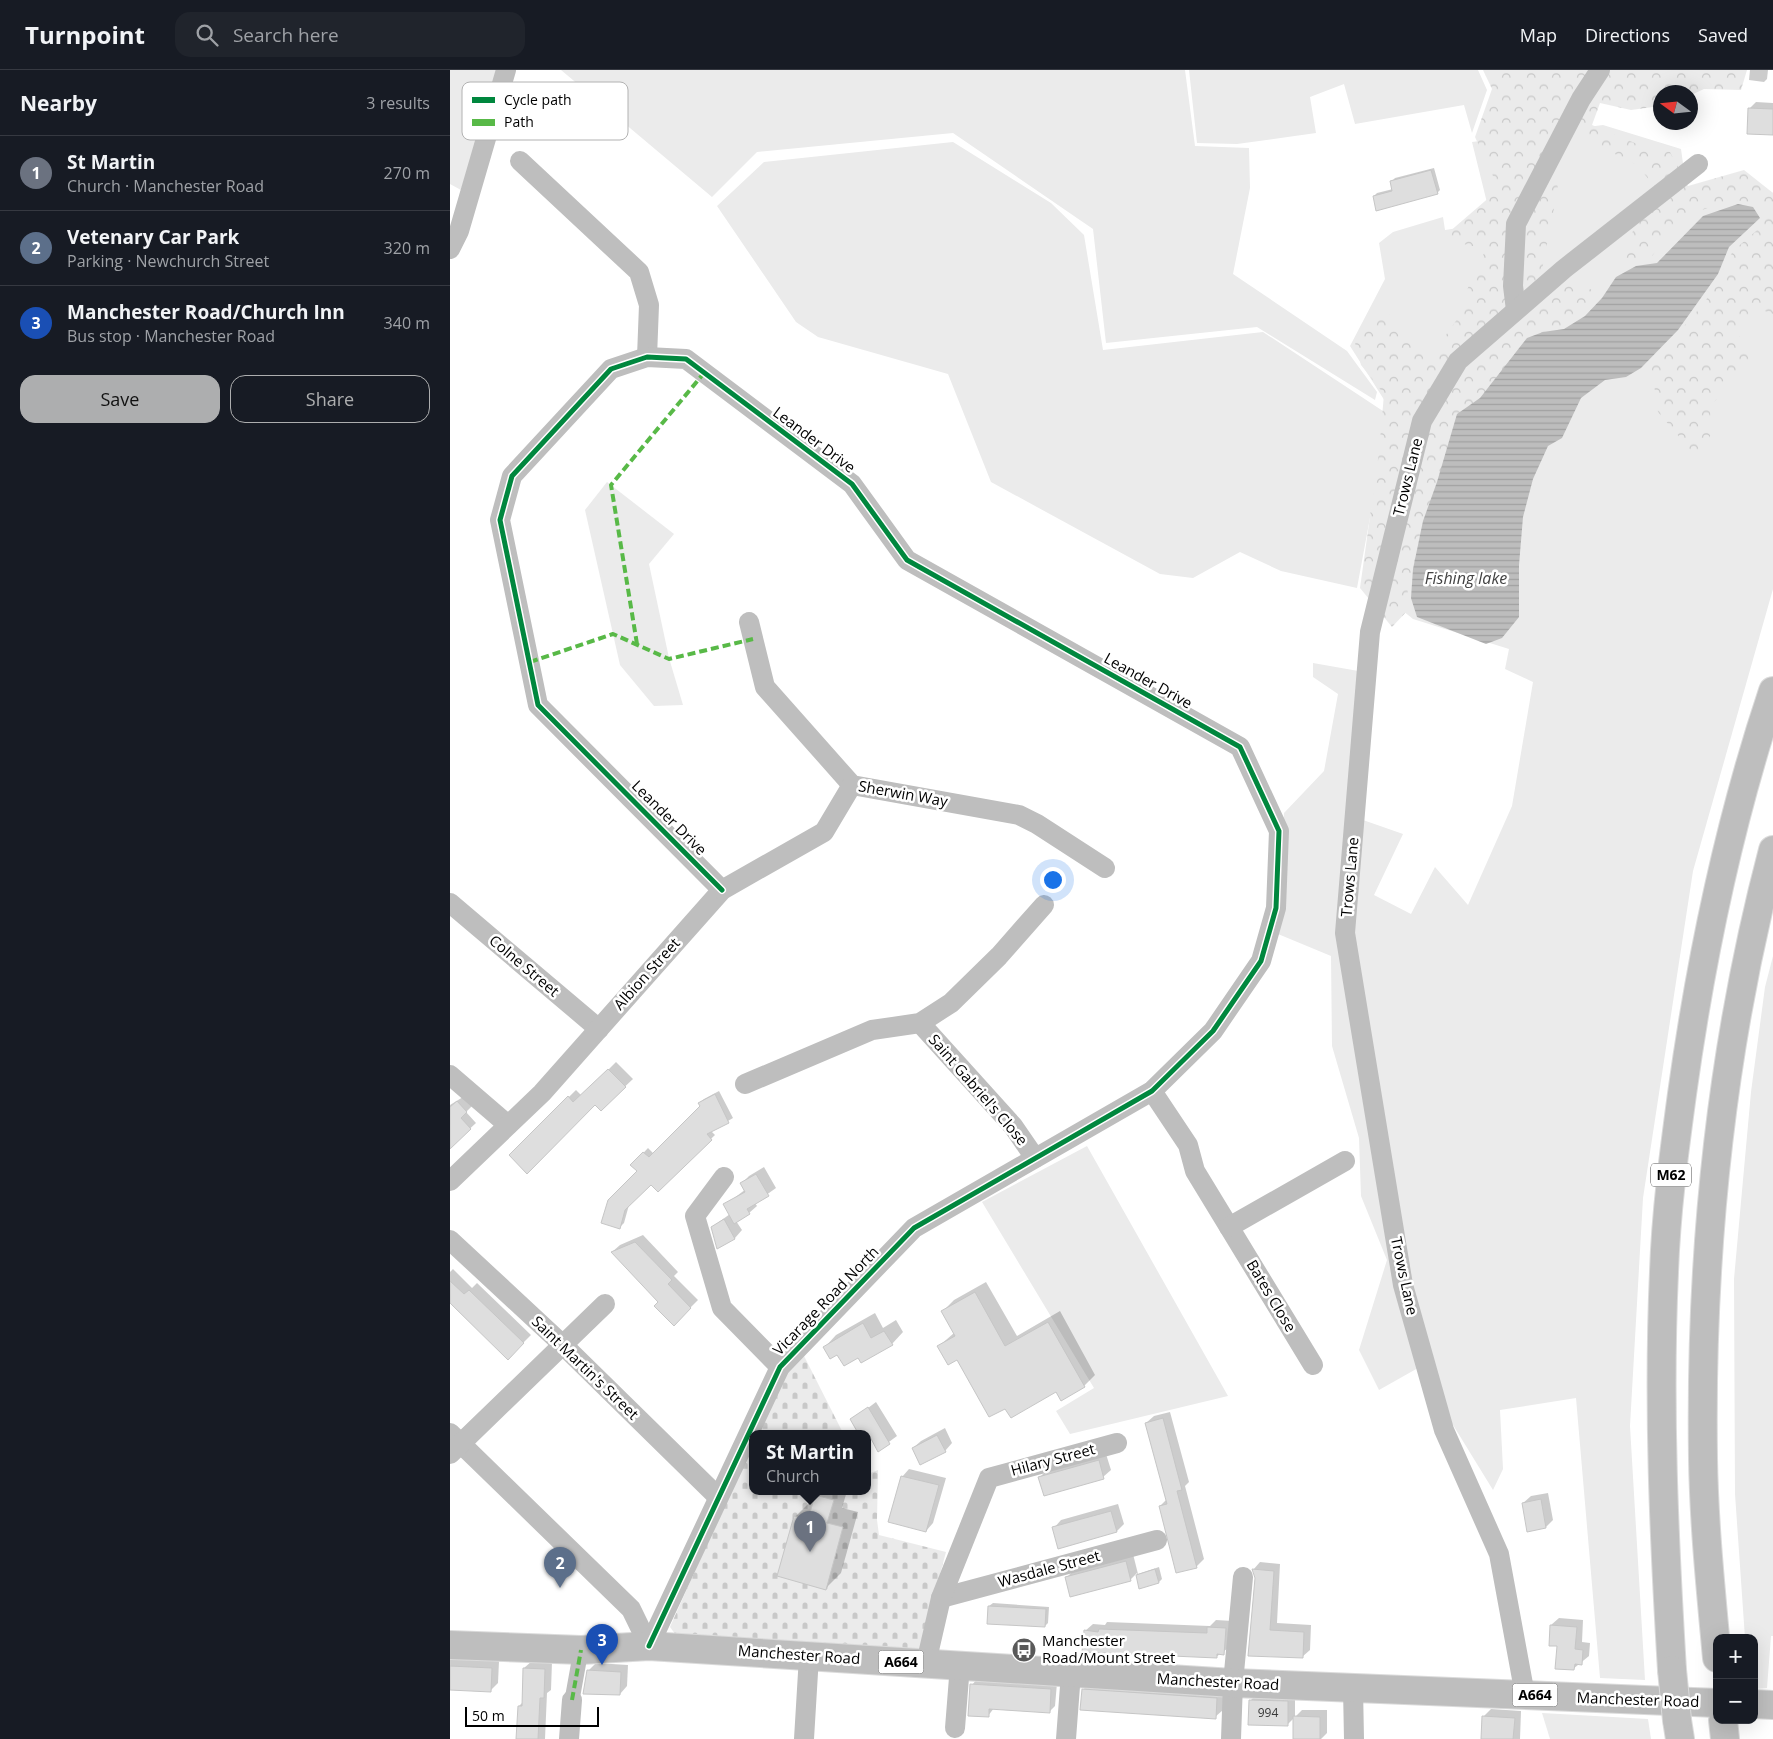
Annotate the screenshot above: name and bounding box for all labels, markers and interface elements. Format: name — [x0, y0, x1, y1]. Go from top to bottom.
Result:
search box — [175, 12, 525, 57]
text: Turnpoint — [25, 18, 145, 51]
icon: search — [193, 21, 221, 49]
text: Search here — [233, 22, 339, 48]
text: Map — [1520, 23, 1557, 47]
text: Directions — [1585, 23, 1670, 47]
text: Saved — [1698, 23, 1748, 47]
legend — [462, 82, 628, 140]
north arrow — [1653, 85, 1698, 130]
text: Nearby — [20, 89, 97, 117]
text: Cycle path — [504, 90, 572, 109]
text: 3 results — [366, 92, 430, 114]
text: Path — [504, 112, 534, 131]
text: St Martin — [67, 149, 155, 175]
text: 1 — [31, 162, 41, 184]
text: 270 m — [384, 162, 430, 184]
text: Church · Manchester Road — [67, 175, 264, 197]
text: Vetenary Car Park — [67, 224, 239, 250]
text: 2 — [31, 237, 41, 259]
text: 320 m — [384, 237, 430, 259]
text: Parking · Newchurch Street — [67, 250, 269, 272]
text: Manchester Road/Church Inn — [67, 299, 345, 325]
text: 3 — [31, 312, 41, 334]
text: 340 m — [384, 312, 430, 334]
text: Bus stop · Manchester Road — [67, 325, 275, 347]
button: Save — [20, 375, 220, 423]
button: Share — [230, 375, 430, 423]
street label: Leander Drive — [769, 402, 860, 477]
street label: Trows Lane — [1388, 436, 1426, 518]
water label: Fishing lake — [1425, 567, 1507, 589]
street label: Leander Drive — [1101, 648, 1196, 713]
street label: Sherwin Way — [857, 775, 950, 811]
street label: Leander Drive — [628, 776, 711, 859]
street label: Trows Lane — [1336, 836, 1362, 918]
your location — [1040, 867, 1066, 893]
street label: Colne Street — [485, 930, 564, 1000]
street label: Albion Street — [609, 933, 684, 1014]
street label: Saint Gabriel's Close — [925, 1029, 1033, 1149]
road number: M62 — [1651, 1164, 1691, 1186]
street label: Trows Lane — [1387, 1235, 1423, 1317]
street label: Vicarage Road North — [768, 1242, 882, 1359]
street label: Bates Close — [1243, 1256, 1301, 1335]
street label: Saint Martin's Street — [528, 1311, 643, 1424]
popup — [749, 1430, 871, 1495]
street label: Hilary Street — [1008, 1438, 1097, 1480]
text: St Martin — [766, 1439, 854, 1465]
text: Church — [766, 1465, 820, 1487]
pin: 1 — [794, 1511, 826, 1552]
street label: Wasdale Street — [996, 1545, 1102, 1591]
pin: 2 — [544, 1547, 576, 1588]
pin: 3 — [586, 1624, 618, 1665]
place label: Manchester Road/Mount Street — [1042, 1630, 1175, 1667]
map controls — [1713, 1634, 1758, 1724]
button: + — [1713, 1634, 1758, 1679]
bus stop icon: Manchester Road/Mount Street — [1011, 1637, 1037, 1663]
street label: Manchester Road — [737, 1640, 861, 1668]
road number: A664 — [878, 1650, 924, 1674]
street label: Manchester Road — [1156, 1668, 1280, 1694]
button: − — [1713, 1679, 1758, 1724]
road number: A664 — [1512, 1684, 1558, 1706]
street label: Manchester Road — [1576, 1687, 1700, 1711]
scale bar — [465, 1704, 599, 1727]
house number: 994 — [1258, 1704, 1278, 1721]
text: 50 m — [472, 1706, 505, 1725]

